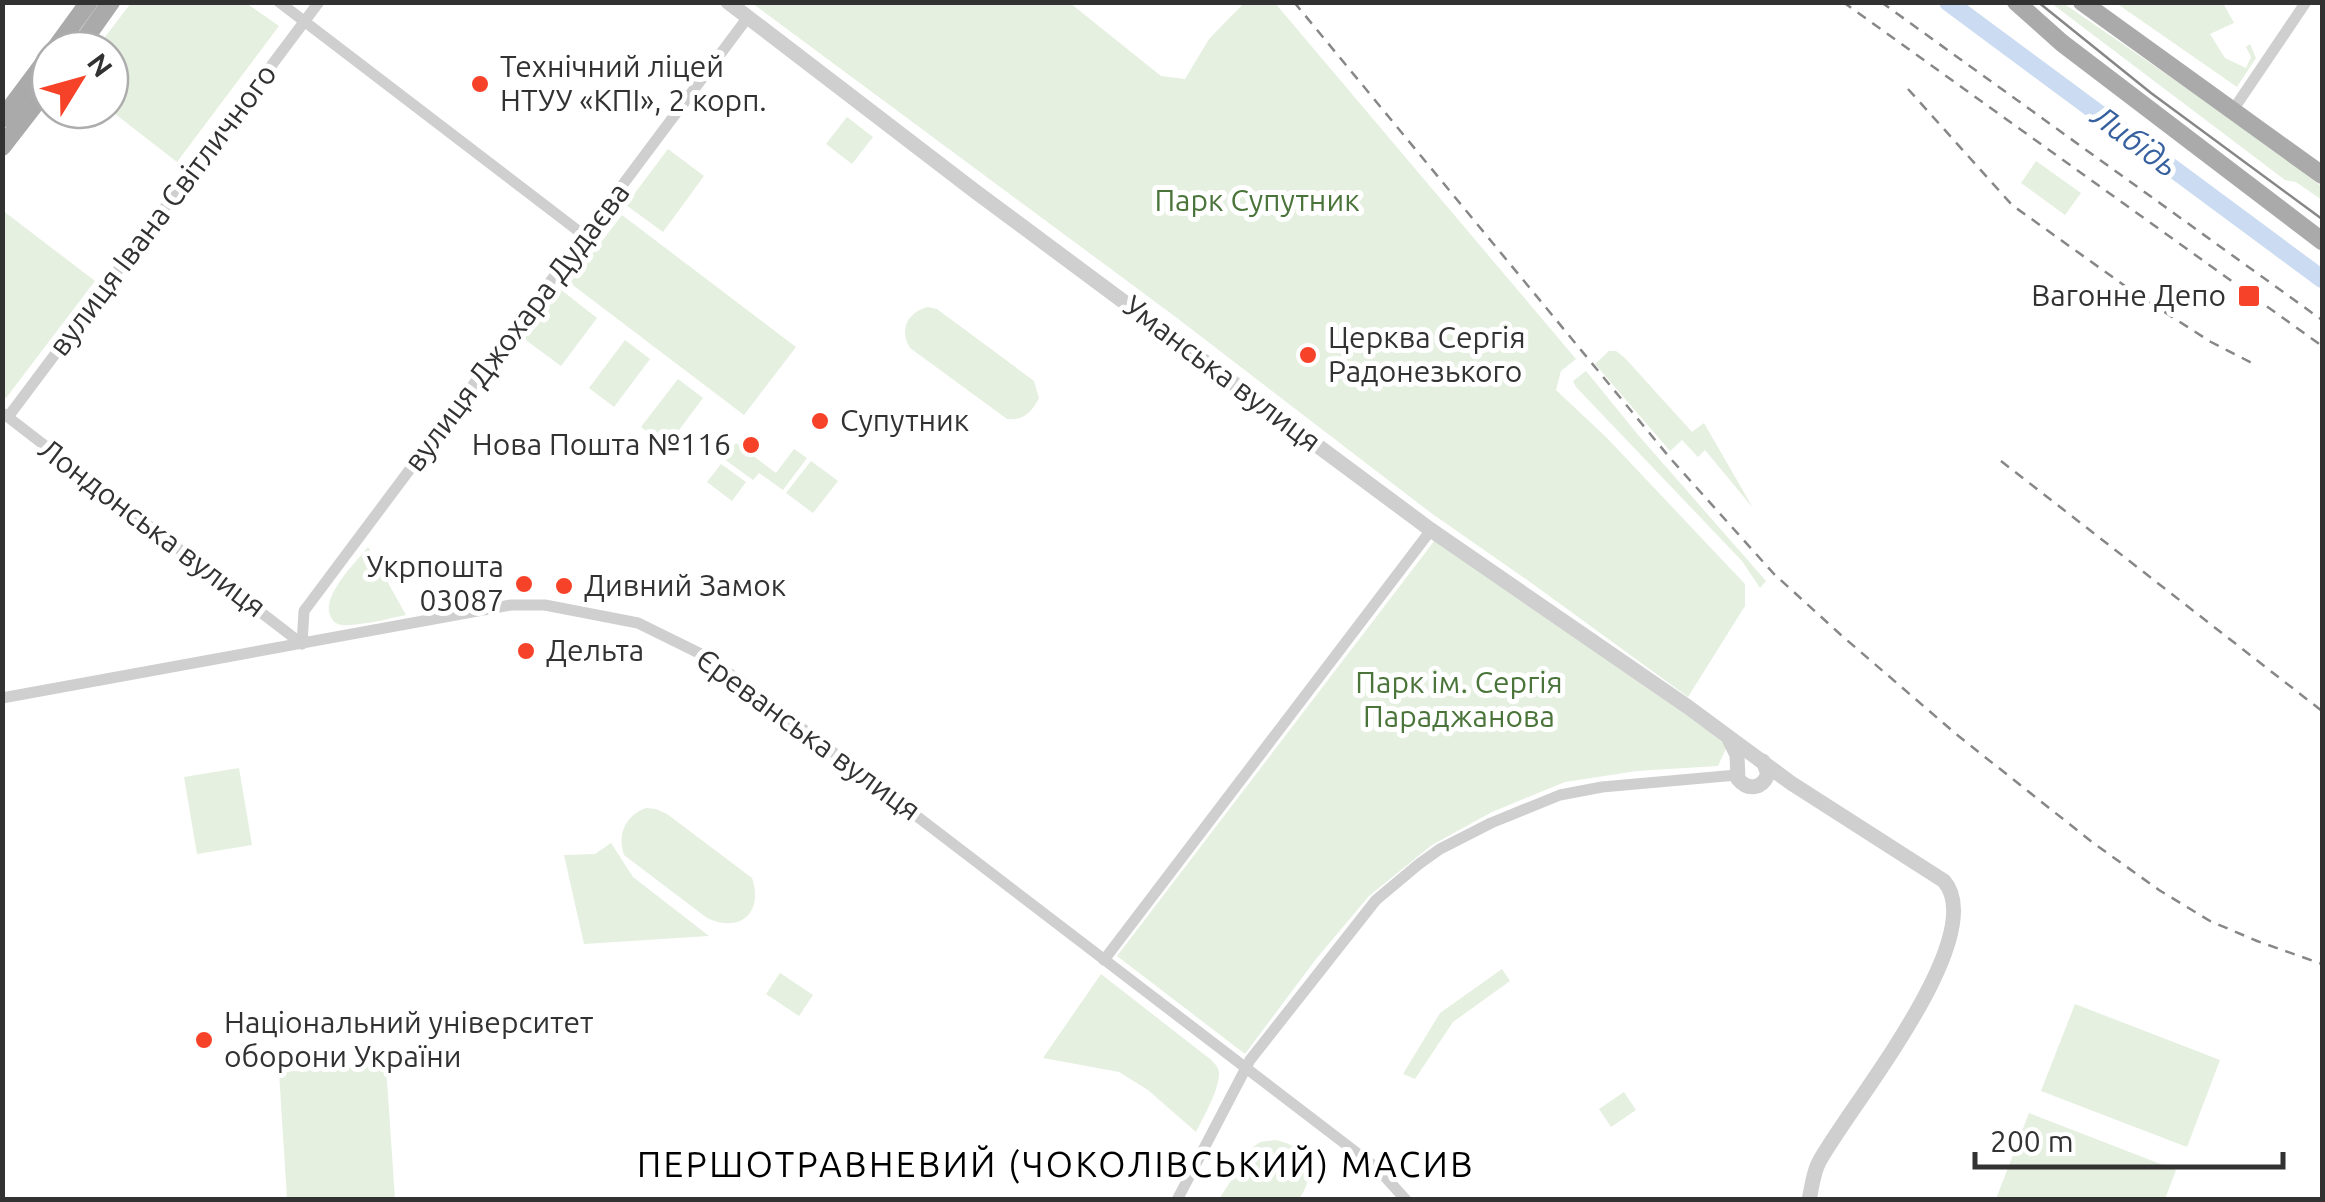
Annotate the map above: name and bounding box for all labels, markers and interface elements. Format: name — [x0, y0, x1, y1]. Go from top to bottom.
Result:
north arrow — [30, 30, 130, 130]
text: N — [82, 47, 119, 82]
place label: Технічний ліцей НТУУ «КПІ», 2 корп. — [500, 49, 767, 117]
street label: вулиця Івана Світличного — [41, 57, 283, 362]
marker: Технічний ліцей НТУУ «КПІ», 2 корп. — [469, 73, 491, 95]
water label: Либідь — [2084, 96, 2185, 183]
street label: вулиця Джохара Дудаєва — [397, 175, 636, 477]
park label: Парк Супутник — [1154, 183, 1360, 217]
place label: Вагонне Депо — [2031, 278, 2226, 312]
marker: Вагонне Депо — [2236, 283, 2262, 309]
street label: Уманська вулиця — [1117, 288, 1328, 458]
place label: Церква Сергія Радонезького — [1328, 320, 1526, 388]
marker: Церква Сергія Радонезького — [1297, 344, 1319, 366]
place label: Супутник — [840, 403, 969, 437]
marker: Супутник — [809, 410, 831, 432]
place label: Нова Пошта №116 — [472, 427, 731, 461]
street label: Лондонська вулиця — [33, 431, 273, 624]
marker: Нова Пошта №116 — [740, 434, 762, 456]
place label: Укрпошта 03087 — [367, 549, 504, 617]
place label: Дивний Замок — [584, 568, 786, 602]
marker: Укрпошта 03087 — [513, 573, 535, 595]
marker: Дивний Замок — [553, 575, 575, 597]
place label: Дельта — [546, 633, 644, 667]
marker: Дельта — [515, 640, 537, 662]
street label: Єреванська вулиця — [690, 641, 927, 827]
park label: Парк ім. Сергія Параджанова — [1355, 665, 1563, 733]
place label: Національний університет оборони України — [224, 1005, 593, 1073]
marker: Національний університет оборони України — [193, 1029, 215, 1051]
scale bar — [1975, 1107, 2282, 1169]
text: 200 m — [1990, 1124, 2074, 1158]
district label: ПЕРШОТРАВНЕВИЙ (ЧОКОЛІВСЬКИЙ) МАСИВ — [637, 1144, 1475, 1184]

